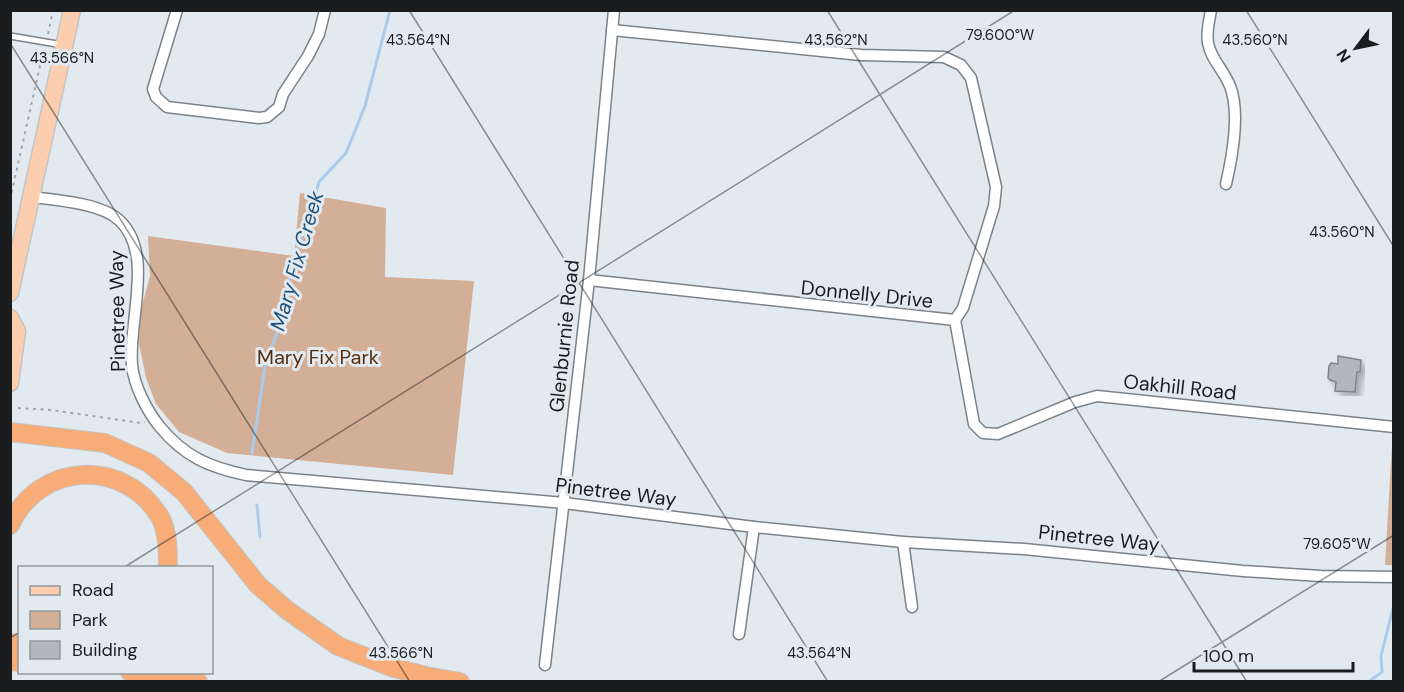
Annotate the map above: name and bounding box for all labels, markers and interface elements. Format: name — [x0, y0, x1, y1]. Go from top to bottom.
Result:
north arrow — [1326, 18, 1386, 78]
text: 79.600°W — [966, 25, 1035, 45]
text: 43.564°N — [386, 30, 450, 50]
text: 43.562°N — [804, 30, 868, 50]
text: 43.560°N — [1222, 30, 1288, 50]
text: N — [1332, 45, 1356, 66]
text: 43.566°N — [30, 48, 94, 68]
water label: Mary Fix Creek — [264, 187, 330, 334]
text: 43.560°N — [1309, 222, 1375, 242]
street label: Pinetree Way — [103, 250, 131, 372]
street label: Glenburnie Road — [543, 258, 585, 414]
street label: Donnelly Drive — [800, 274, 934, 314]
park label: Mary Fix Park — [257, 344, 379, 370]
street label: Oakhill Road — [1122, 368, 1238, 406]
street label: Pinetree Way — [554, 472, 678, 512]
street label: Pinetree Way — [1037, 519, 1161, 557]
text: 79.605°W — [1303, 534, 1371, 554]
legend — [18, 566, 213, 674]
text: Road — [72, 578, 114, 602]
text: Park — [72, 608, 108, 632]
scale bar — [1194, 635, 1353, 673]
text: Building — [72, 638, 137, 662]
text: 43.566°N — [369, 643, 433, 663]
text: 43.564°N — [787, 643, 851, 663]
text: 100 m — [1203, 644, 1254, 668]

